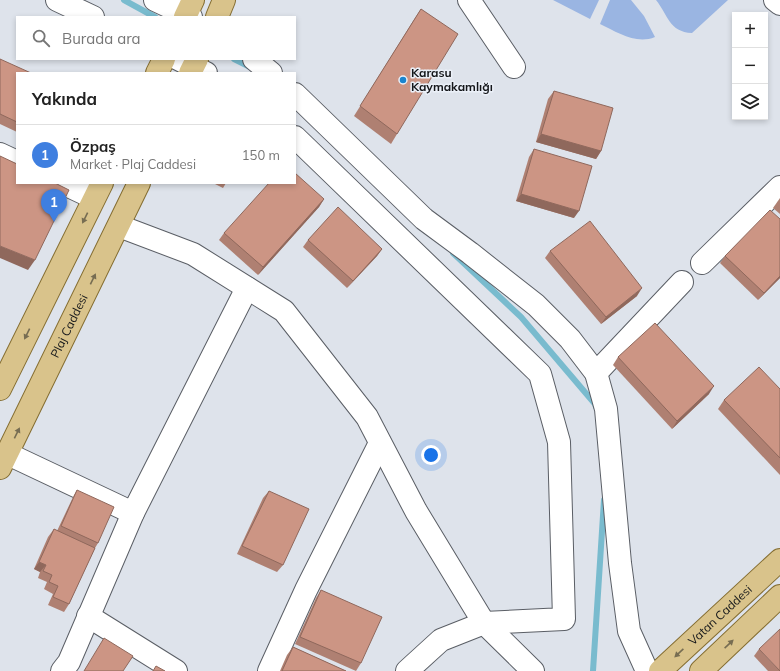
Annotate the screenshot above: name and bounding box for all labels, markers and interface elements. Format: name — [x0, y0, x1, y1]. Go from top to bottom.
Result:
map controls — [732, 12, 768, 120]
button: + — [732, 12, 768, 48]
search box — [16, 16, 296, 60]
icon: search — [30, 27, 52, 49]
text: Burada ara — [62, 29, 141, 48]
button: − — [732, 48, 768, 84]
place label: Karasu Kaymakamlığı — [411, 65, 493, 94]
marker: Karasu Kaymakamlığı — [398, 75, 408, 85]
button: layers — [732, 84, 768, 120]
text: Yakında — [32, 88, 97, 109]
text: Özpaş — [70, 137, 116, 156]
text: 1 — [41, 147, 49, 163]
text: 150 m — [242, 147, 280, 163]
text: Market · Plaj Caddesi — [70, 156, 196, 172]
pin: 1 — [41, 189, 67, 222]
one-way arrow — [81, 212, 88, 224]
one-way arrow — [90, 273, 96, 285]
street label: Plaj Caddesi — [47, 292, 91, 360]
one-way arrow — [24, 329, 30, 340]
one-way arrow — [14, 428, 20, 439]
your location — [421, 445, 441, 465]
street label: Vatan Caddesi — [685, 582, 755, 648]
one-way arrow — [724, 639, 734, 649]
one-way arrow — [674, 649, 684, 658]

